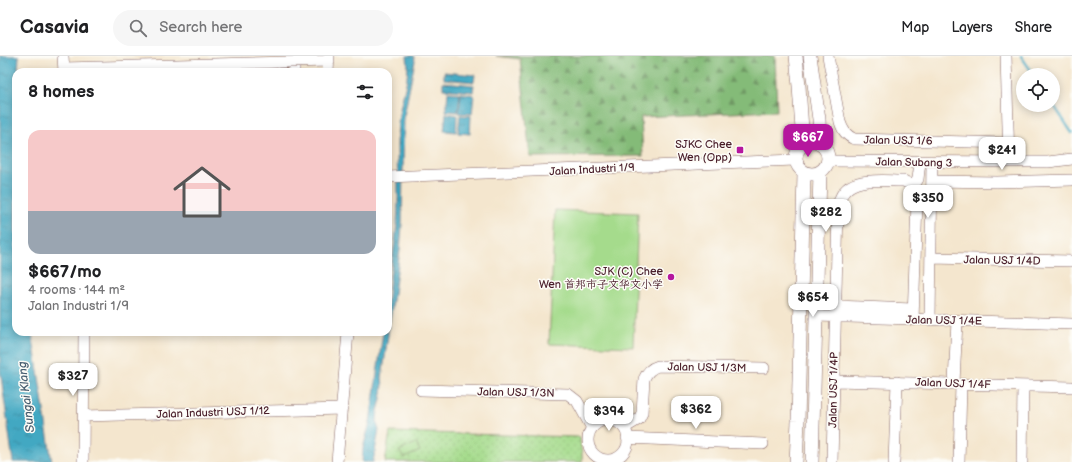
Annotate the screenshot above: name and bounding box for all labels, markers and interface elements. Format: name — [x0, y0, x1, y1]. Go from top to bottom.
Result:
search box — [113, 10, 393, 46]
text: Casavia — [20, 16, 89, 39]
icon: search — [127, 17, 149, 39]
text: Search here — [159, 18, 242, 37]
text: Map — [901, 19, 929, 36]
text: Layers — [951, 19, 993, 36]
text: Share — [1015, 19, 1052, 36]
map controls — [1016, 68, 1060, 112]
button: locate — [1016, 68, 1060, 112]
icon: filters — [354, 81, 376, 103]
text: 8 homes — [28, 82, 94, 102]
pin: $667 — [784, 124, 832, 158]
text: $667 — [792, 129, 824, 145]
street label: Jalan USJ 1/6 — [863, 133, 933, 148]
pin: $241 — [978, 137, 1026, 171]
place label: SJKC Chee Wen (Opp) — [675, 138, 732, 164]
text: $241 — [988, 142, 1016, 158]
marker: SJKC Chee Wen (Opp) — [735, 145, 745, 155]
street label: Jalan Subang 3 — [875, 155, 953, 170]
icon: home — [166, 156, 238, 228]
street label: Jalan Industri 1/9 — [549, 161, 635, 178]
pin: $350 — [904, 185, 952, 219]
text: $350 — [912, 190, 944, 206]
pin: $282 — [802, 199, 850, 233]
text: $282 — [810, 204, 842, 220]
street label: Jalan USJ 1/4D — [963, 253, 1041, 268]
text: $667/mo — [28, 262, 101, 282]
place label: SJK (C) Chee Wen 首邦市子文华文小学 — [539, 265, 663, 291]
marker: SJK (C) Chee Wen 首邦市子文华文小学 — [666, 272, 676, 282]
text: 4 rooms · 144 m² — [28, 282, 125, 298]
pin: $654 — [789, 284, 837, 318]
text: $654 — [797, 289, 829, 305]
text: Jalan Industri 1/9 — [28, 298, 129, 314]
street label: Jalan USJ 1/4E — [906, 313, 982, 328]
street label: Jalan USJ 1/4P — [826, 352, 841, 428]
water label: Sungai Klang — [15, 360, 38, 433]
street label: Jalan USJ 1/3M — [668, 360, 746, 375]
pin: $327 — [49, 363, 97, 397]
text: $327 — [58, 368, 88, 384]
street label: Jalan USJ 1/4F — [915, 376, 991, 391]
street label: Jalan USJ 1/3N — [477, 385, 555, 400]
pin: $362 — [672, 396, 720, 430]
pin: $394 — [585, 398, 633, 432]
text: $362 — [680, 401, 712, 417]
text: $394 — [593, 403, 625, 419]
street label: Jalan Industri USJ 1/12 — [156, 404, 270, 421]

